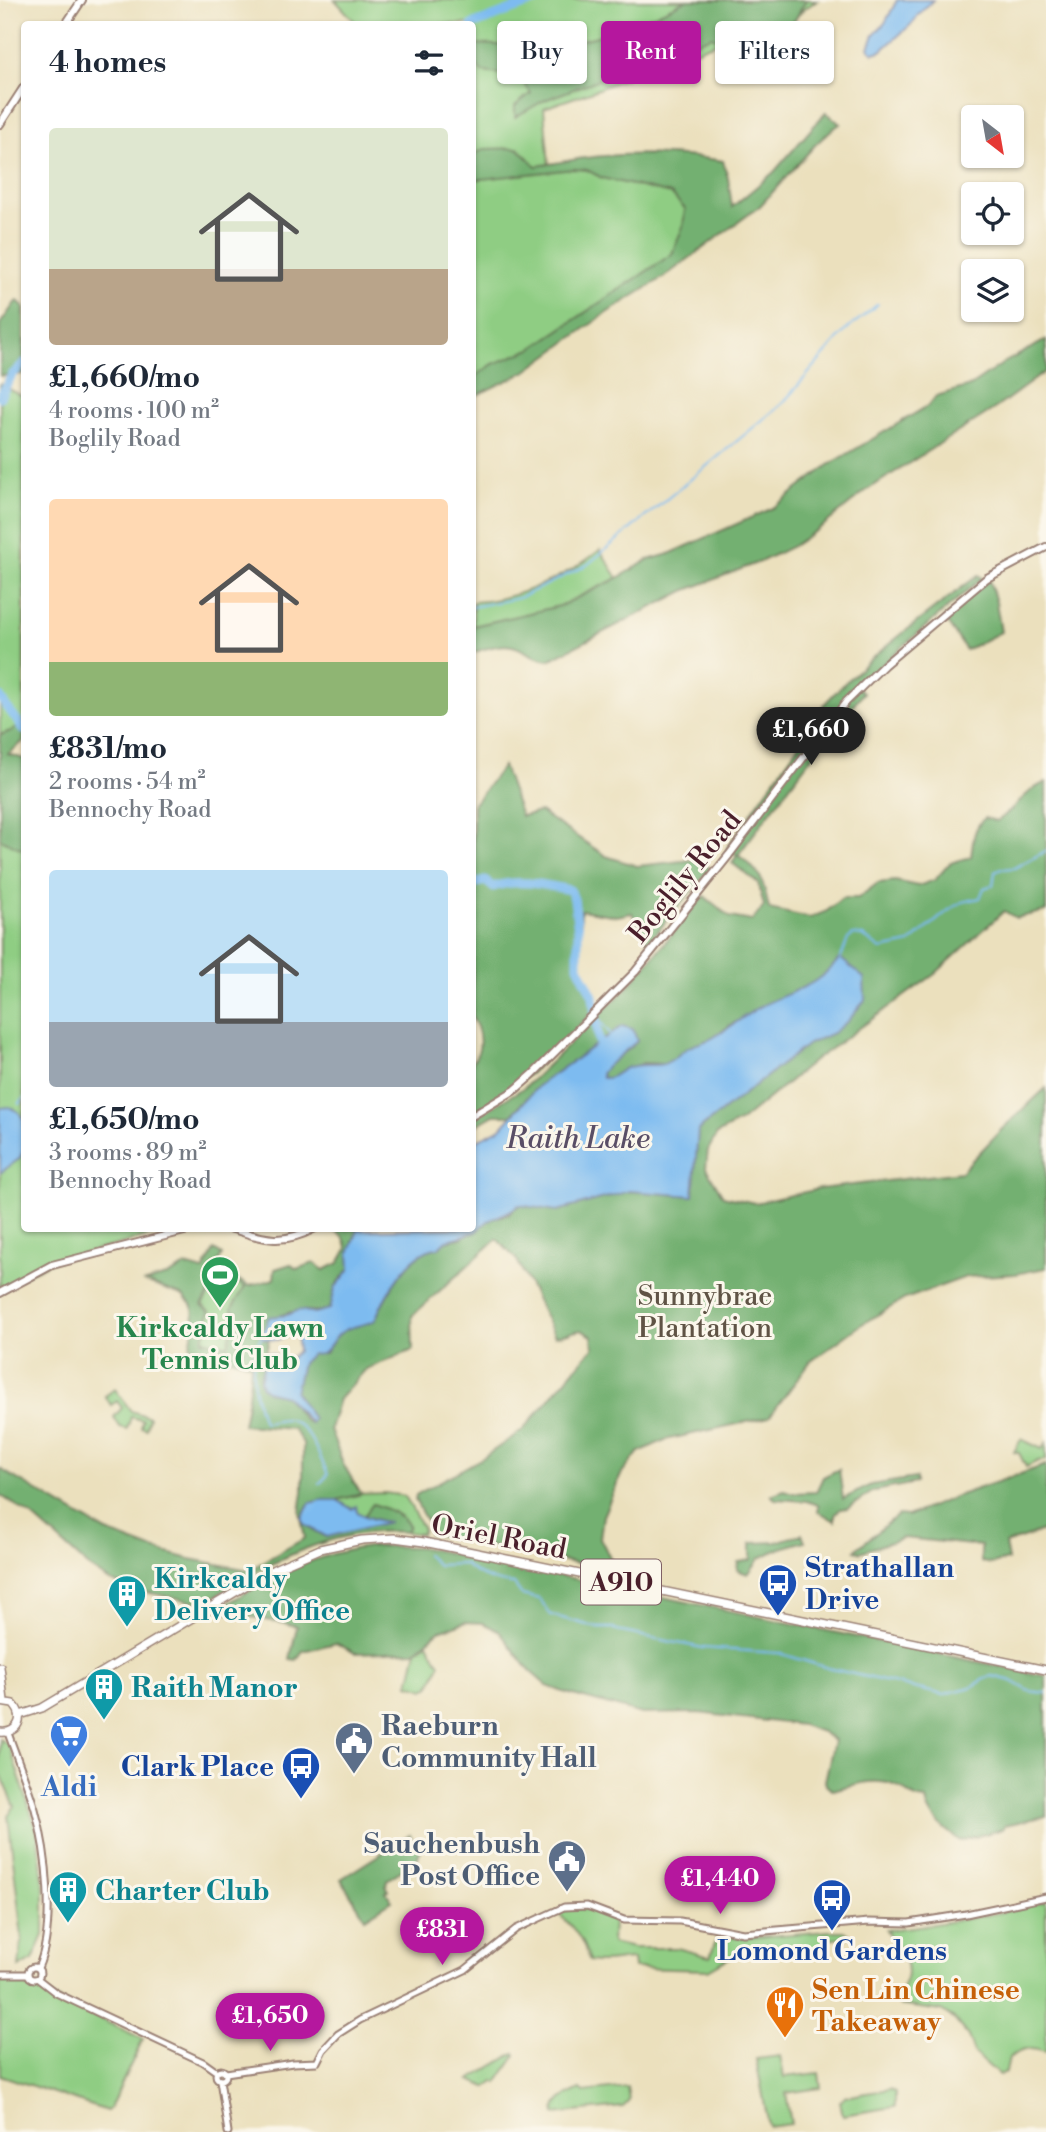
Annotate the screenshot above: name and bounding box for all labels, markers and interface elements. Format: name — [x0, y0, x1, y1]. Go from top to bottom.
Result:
chip: Buy — [497, 21, 587, 84]
chip: Rent — [601, 21, 701, 84]
chip: Filters — [715, 21, 834, 84]
text: 4 homes — [49, 44, 166, 82]
icon: filters — [410, 44, 448, 82]
north arrow — [961, 105, 1024, 168]
map controls — [961, 105, 1024, 322]
icon: home — [186, 174, 312, 300]
button: locate — [961, 182, 1024, 245]
button: layers — [961, 259, 1024, 322]
text: £1,660/mo — [49, 359, 200, 397]
text: 4 rooms · 100 m² — [49, 397, 219, 425]
text: Boglily Road — [49, 425, 181, 453]
icon: home — [186, 545, 312, 671]
pin: £1,660 — [754, 708, 868, 767]
text: £1,660 — [773, 716, 849, 744]
text: £831/mo — [49, 730, 167, 768]
text: 2 rooms · 54 m² — [49, 768, 206, 796]
text: Bennochy Road — [49, 796, 211, 824]
street label: Boglily Road — [621, 804, 749, 951]
icon: home — [186, 916, 312, 1042]
text: £1,650/mo — [49, 1101, 200, 1139]
water label: Raith Lake — [505, 1120, 650, 1158]
text: 3 rooms · 89 m² — [49, 1139, 206, 1167]
text: Bennochy Road — [49, 1167, 211, 1195]
sports icon: Kirkcaldy Lawn Tennis Club — [199, 1254, 241, 1309]
park label: Sunnybrae Plantation — [637, 1279, 773, 1346]
place label: Kirkcaldy Lawn Tennis Club — [116, 1311, 324, 1378]
street label: Oriel Road — [428, 1507, 569, 1568]
place label: Strathallan Drive — [805, 1551, 954, 1618]
road number: A910 — [581, 1560, 661, 1604]
place label: Kirkcaldy Delivery Office — [154, 1562, 350, 1629]
bus stop icon: Strathallan Drive — [757, 1562, 799, 1617]
building icon: Kirkcaldy Delivery Office — [106, 1573, 148, 1628]
building icon: Raith Manor — [83, 1666, 125, 1721]
place label: Raith Manor — [131, 1671, 298, 1706]
place label: Raeburn Community Hall — [381, 1709, 597, 1776]
supermarket icon: Aldi — [48, 1713, 90, 1768]
public building icon: Raeburn Community Hall — [333, 1720, 375, 1775]
bus stop icon: Clark Place — [280, 1745, 322, 1800]
place label: Clark Place — [121, 1750, 274, 1785]
place label: Aldi — [40, 1770, 97, 1805]
place label: Sauchenbush Post Office — [364, 1827, 540, 1894]
public building icon: Sauchenbush Post Office — [546, 1838, 588, 1893]
pin: £1,440 — [663, 1856, 777, 1916]
text: £1,440 — [680, 1865, 760, 1893]
building icon: Charter Club — [47, 1869, 89, 1924]
place label: Charter Club — [95, 1874, 270, 1909]
bus stop icon: Lomond Gardens — [811, 1877, 853, 1932]
pin: £831 — [401, 1908, 483, 1967]
text: £831 — [416, 1916, 468, 1944]
place label: Lomond Gardens — [717, 1934, 947, 1969]
place label: Sen Lin Chinese Takeaway — [812, 1973, 1020, 2040]
restaurant icon: Sen Lin Chinese Takeaway — [764, 1984, 806, 2039]
pin: £1,650 — [213, 1994, 327, 2053]
text: £1,650 — [232, 2002, 308, 2030]

